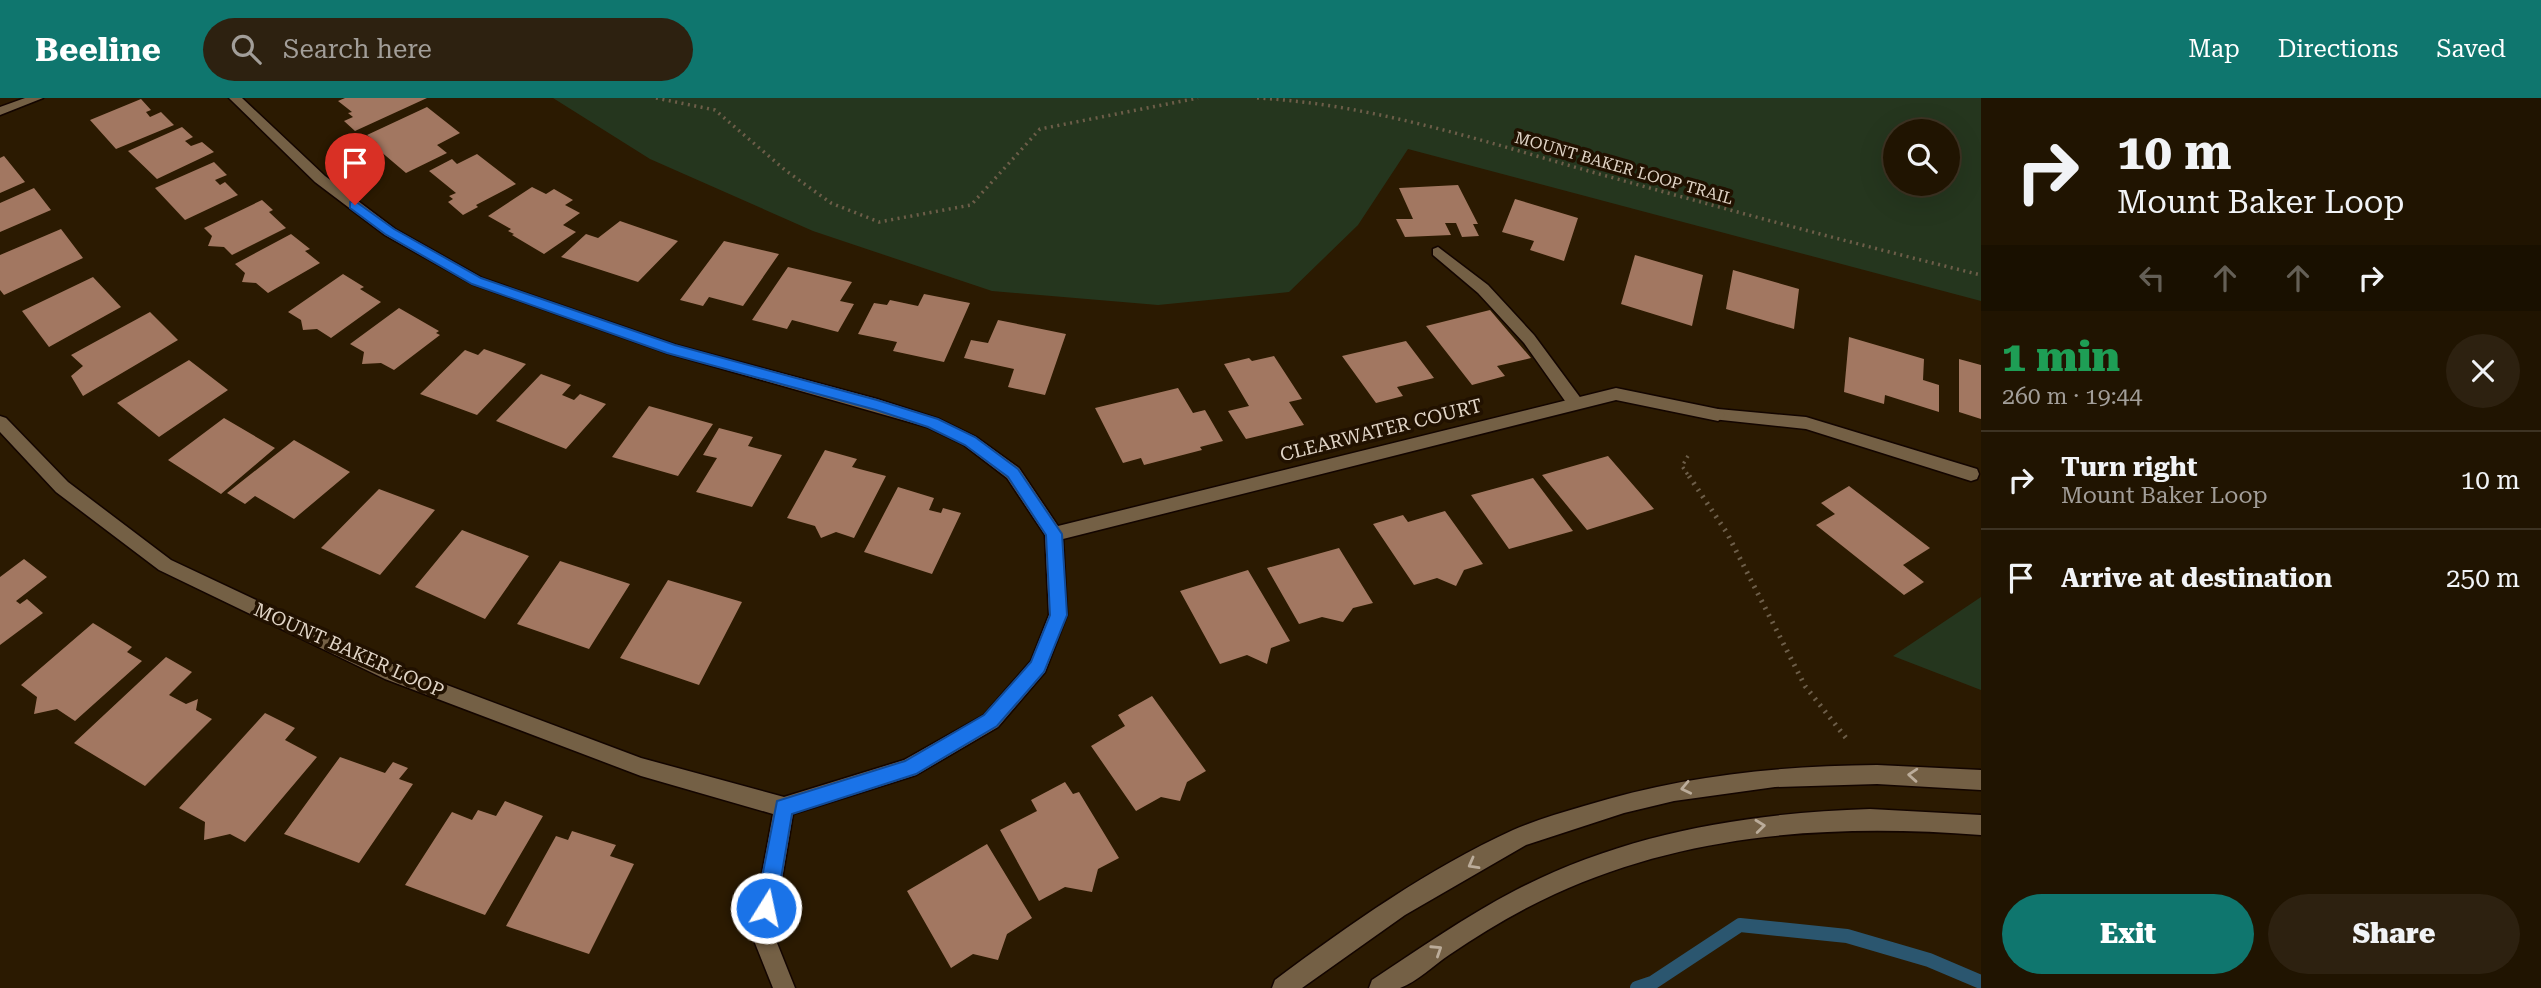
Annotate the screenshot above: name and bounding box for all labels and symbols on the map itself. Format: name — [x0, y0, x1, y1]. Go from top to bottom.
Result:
street label: MOUNT BAKER LOOP TRAIL — [1513, 128, 1735, 208]
pin — [325, 133, 385, 205]
street label: CLEARWATER COURT — [1278, 394, 1484, 466]
street label: MOUNT BAKER LOOP — [251, 598, 447, 702]
one-way arrow — [1907, 768, 1918, 783]
one-way arrow — [1680, 780, 1692, 795]
one-way arrow — [1754, 818, 1766, 833]
one-way arrow — [1468, 856, 1480, 869]
position arrow — [729, 871, 803, 945]
one-way arrow — [1429, 946, 1442, 959]

